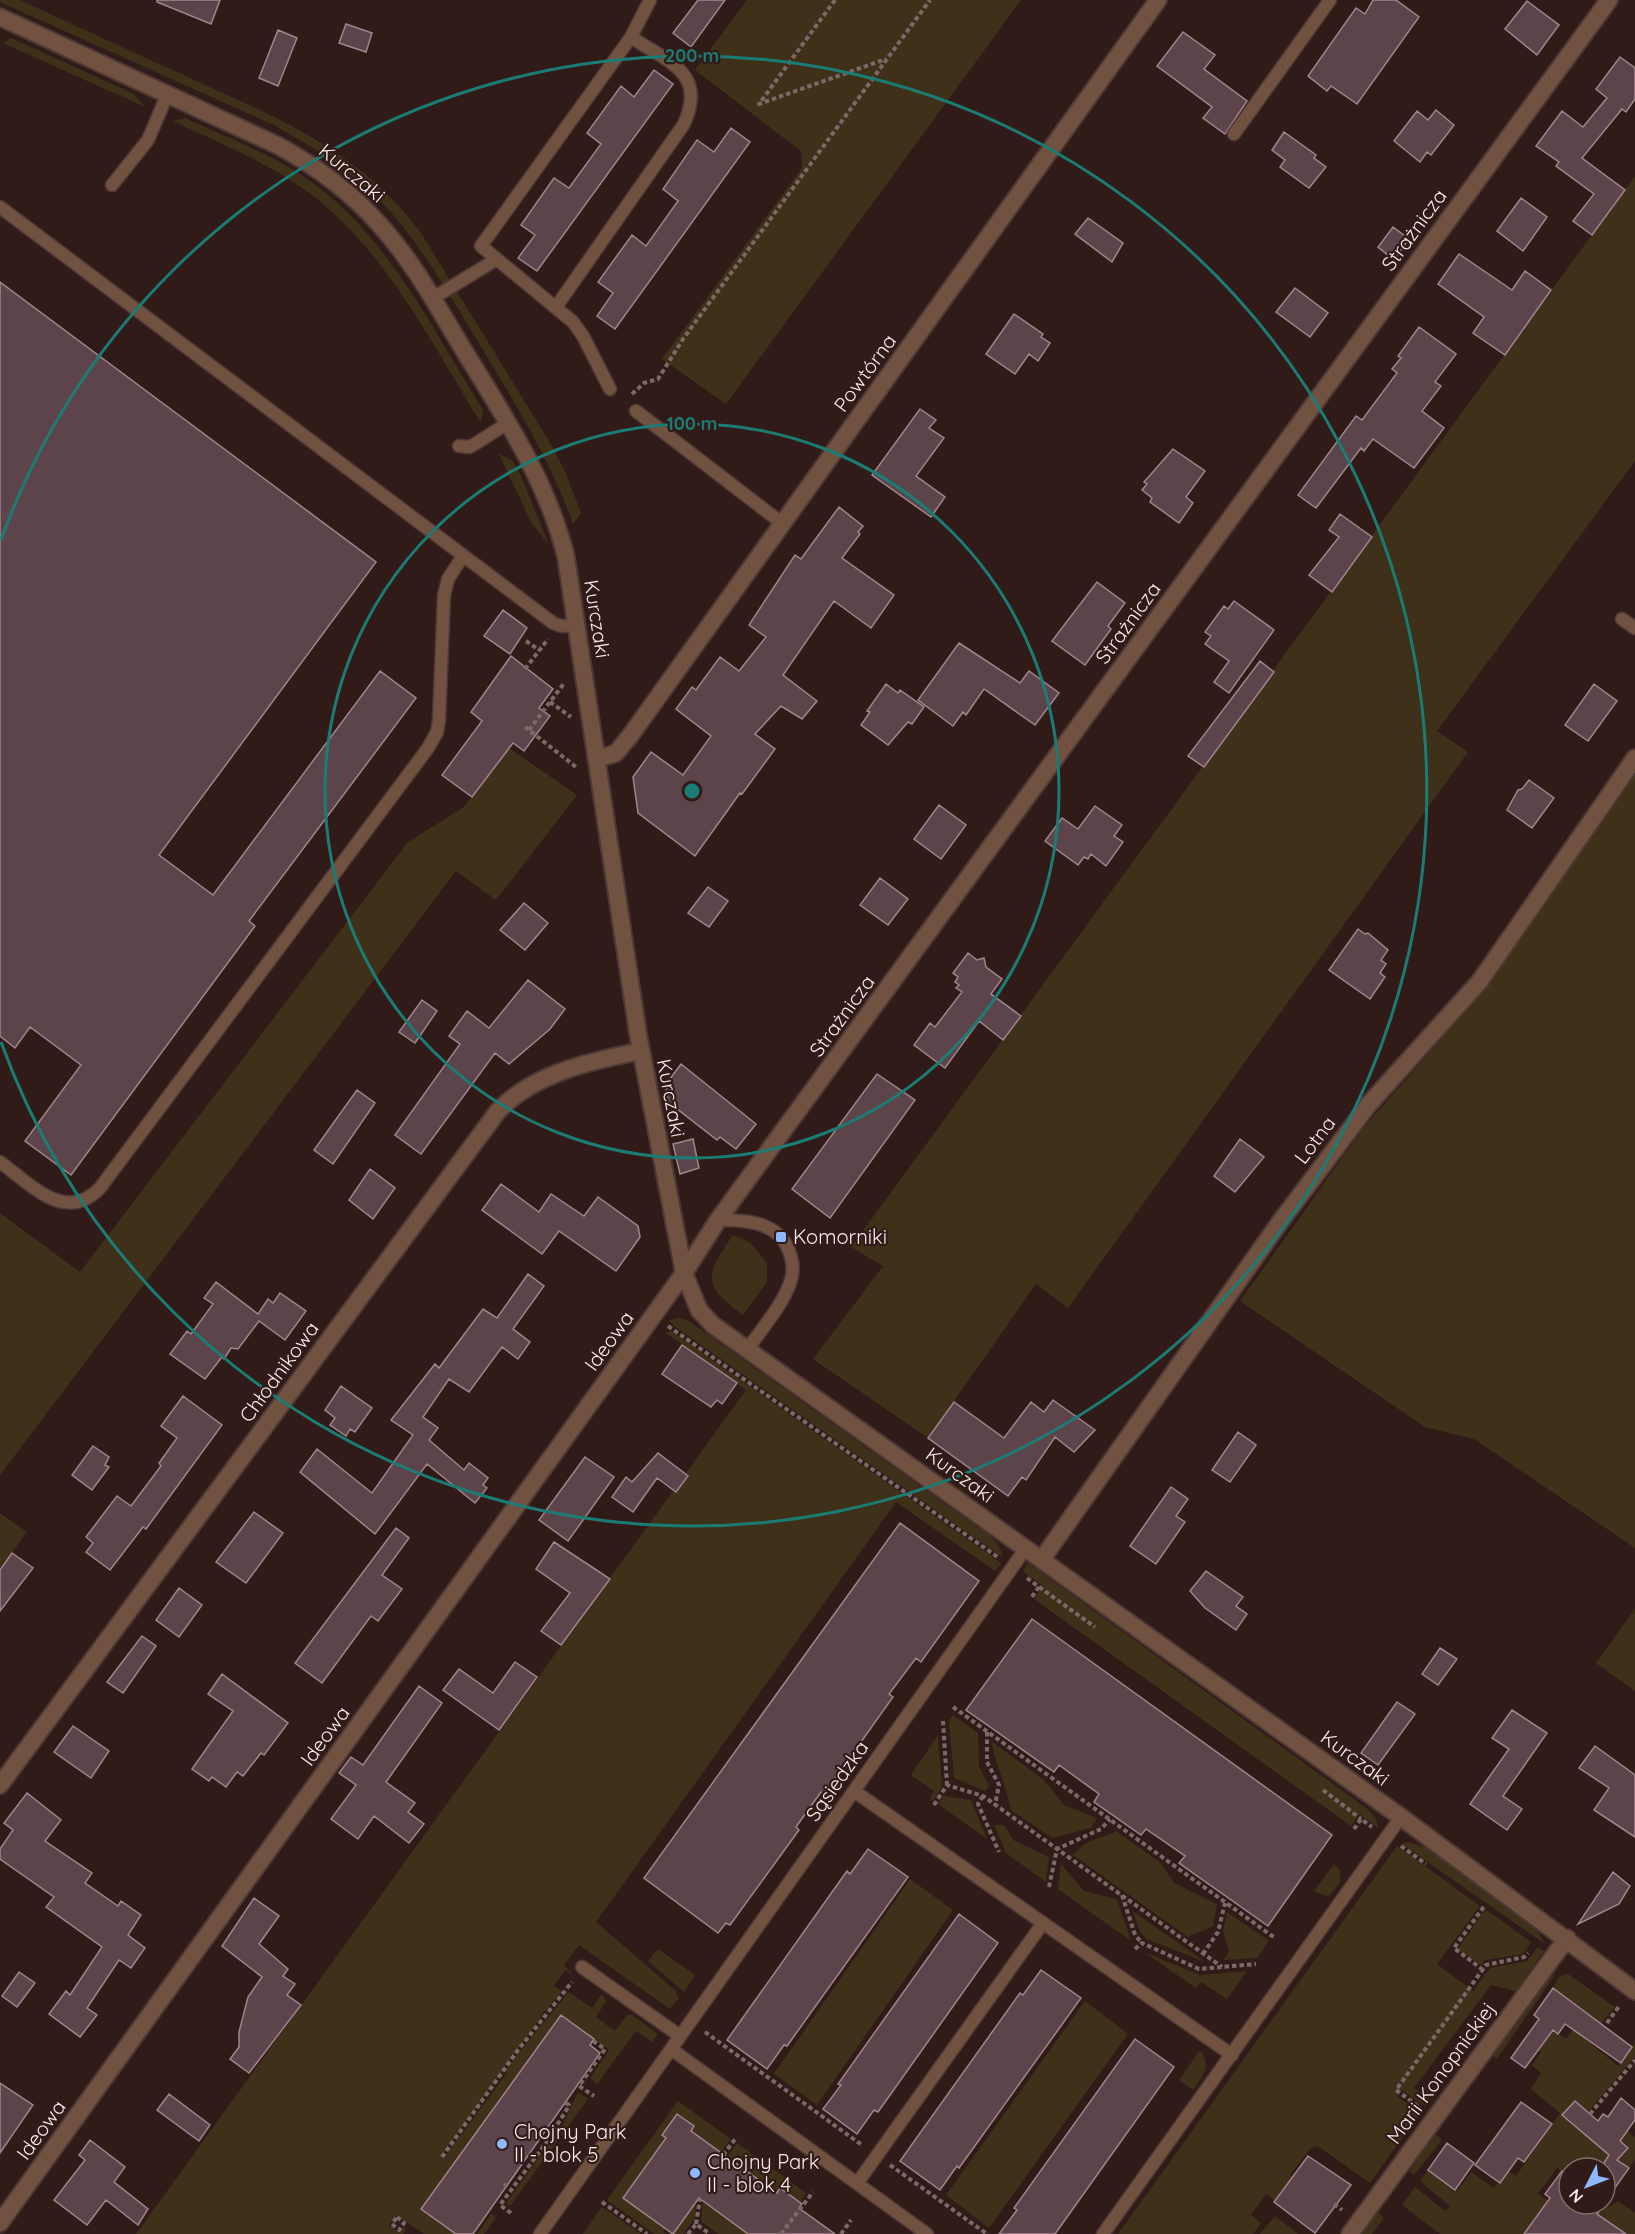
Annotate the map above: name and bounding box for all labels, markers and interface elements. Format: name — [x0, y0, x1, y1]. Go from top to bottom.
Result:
text: 200 m — [665, 44, 719, 67]
street label: Kurczaki — [314, 138, 391, 208]
street label: Strażnicza — [1376, 184, 1452, 276]
street label: Powtórna — [828, 329, 901, 416]
text: 100 m — [667, 412, 717, 435]
street label: Strażnicza — [1090, 577, 1166, 669]
street label: Kurczaki — [579, 578, 616, 660]
centre of rings — [682, 781, 702, 801]
street label: Strażnicza — [804, 970, 880, 1062]
street label: Kurczaki — [652, 1057, 691, 1139]
street label: Lotna — [1289, 1111, 1341, 1168]
place label: Komorniki — [793, 1224, 887, 1249]
marker: Komorniki — [774, 1230, 788, 1244]
street label: Ideowa — [579, 1306, 639, 1375]
street label: Chłodnikowa — [234, 1316, 324, 1427]
street label: Kurczaki — [921, 1441, 1000, 1508]
street label: Ideowa — [295, 1701, 355, 1770]
street label: Kurczaki — [1316, 1724, 1395, 1791]
street label: Sąsiedzka — [800, 1736, 873, 1826]
street label: Marii Konopnickiej — [1381, 1997, 1500, 2148]
street label: Ideowa — [11, 2095, 71, 2164]
place label: Chojny Park II - blok 5 — [514, 2119, 627, 2167]
marker: Chojny Park II - blok 5 — [495, 2137, 509, 2151]
place label: Chojny Park II - blok 4 — [707, 2149, 820, 2197]
north arrow — [1557, 2156, 1617, 2216]
marker: Chojny Park II - blok 4 — [688, 2166, 702, 2180]
text: N — [1564, 2185, 1587, 2207]

